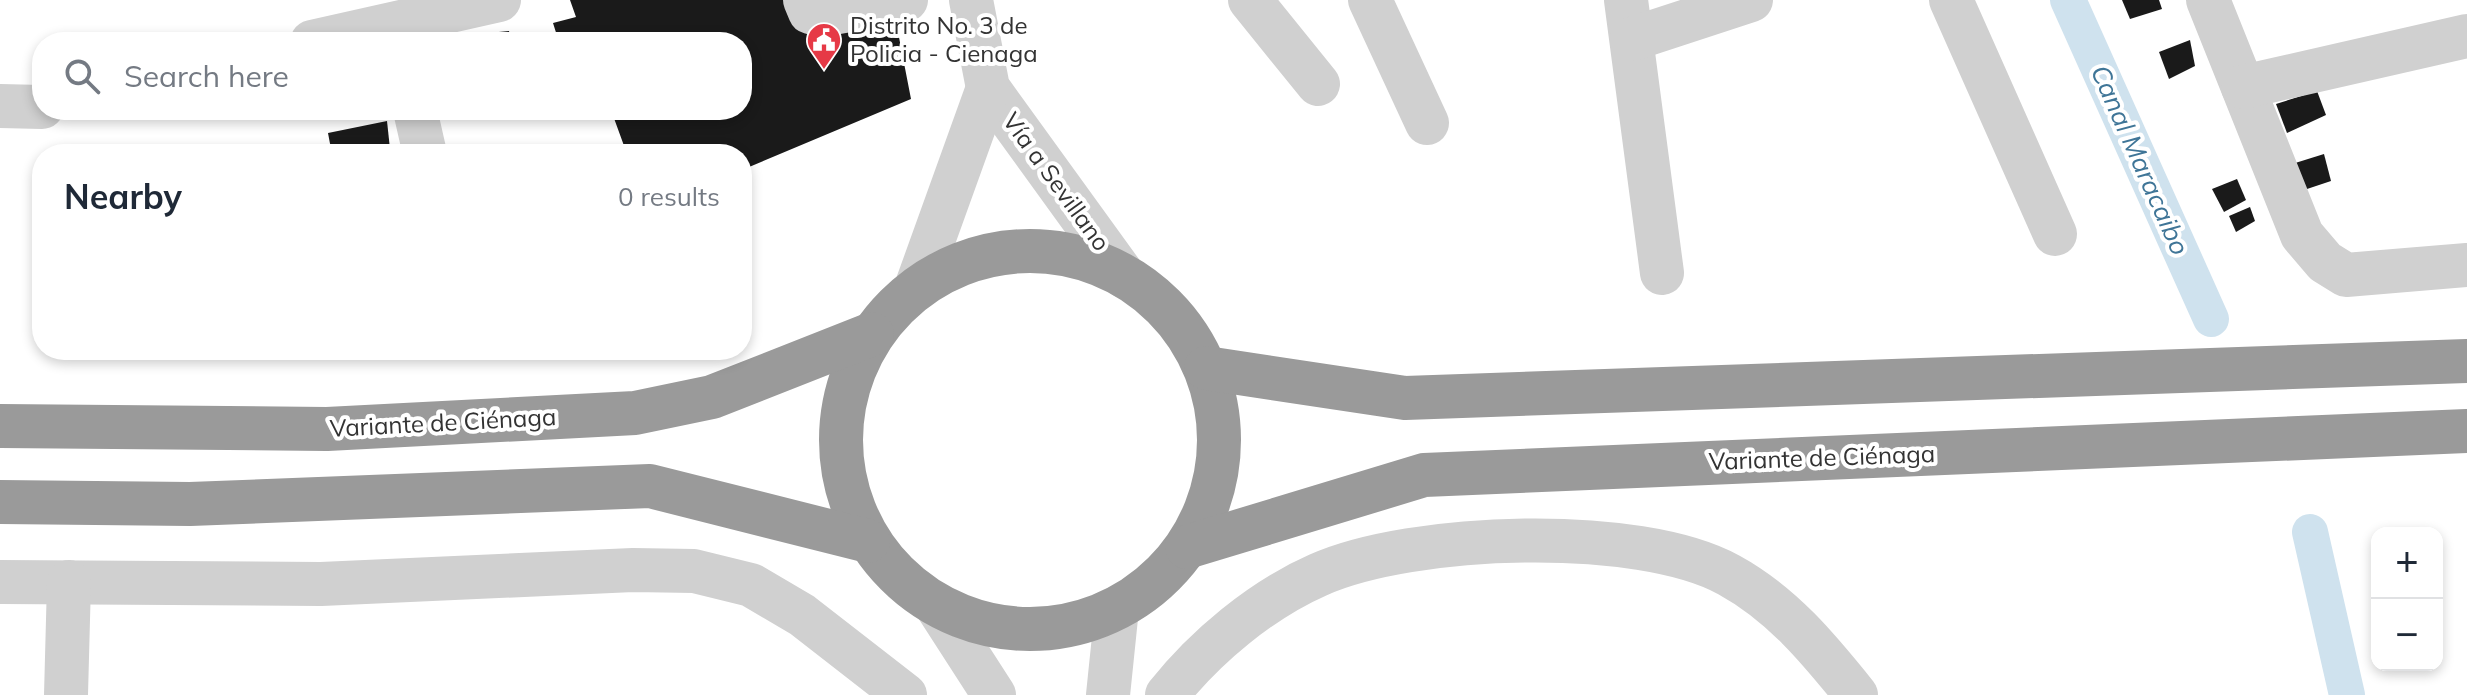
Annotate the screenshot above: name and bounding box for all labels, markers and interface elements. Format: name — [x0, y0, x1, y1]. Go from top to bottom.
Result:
place label: Distrito No. 3 de Policia - Cienaga — [850, 10, 1038, 68]
public building icon: Distrito No. 3 de Policia - Cienaga — [805, 21, 843, 71]
search box — [32, 32, 752, 120]
icon: search — [60, 54, 104, 98]
text: Search here — [124, 57, 289, 95]
water label: Canal Maracaibo — [2084, 60, 2197, 260]
street label: Vía a Sevillano — [997, 106, 1117, 256]
text: Nearby — [64, 175, 182, 218]
text: 0 results — [618, 180, 720, 213]
street label: Variante de Ciénaga — [329, 401, 557, 443]
street label: Variante de Ciénaga — [1708, 438, 1936, 476]
map controls — [2371, 527, 2443, 671]
button: + — [2371, 527, 2443, 599]
button: − — [2371, 599, 2443, 671]

